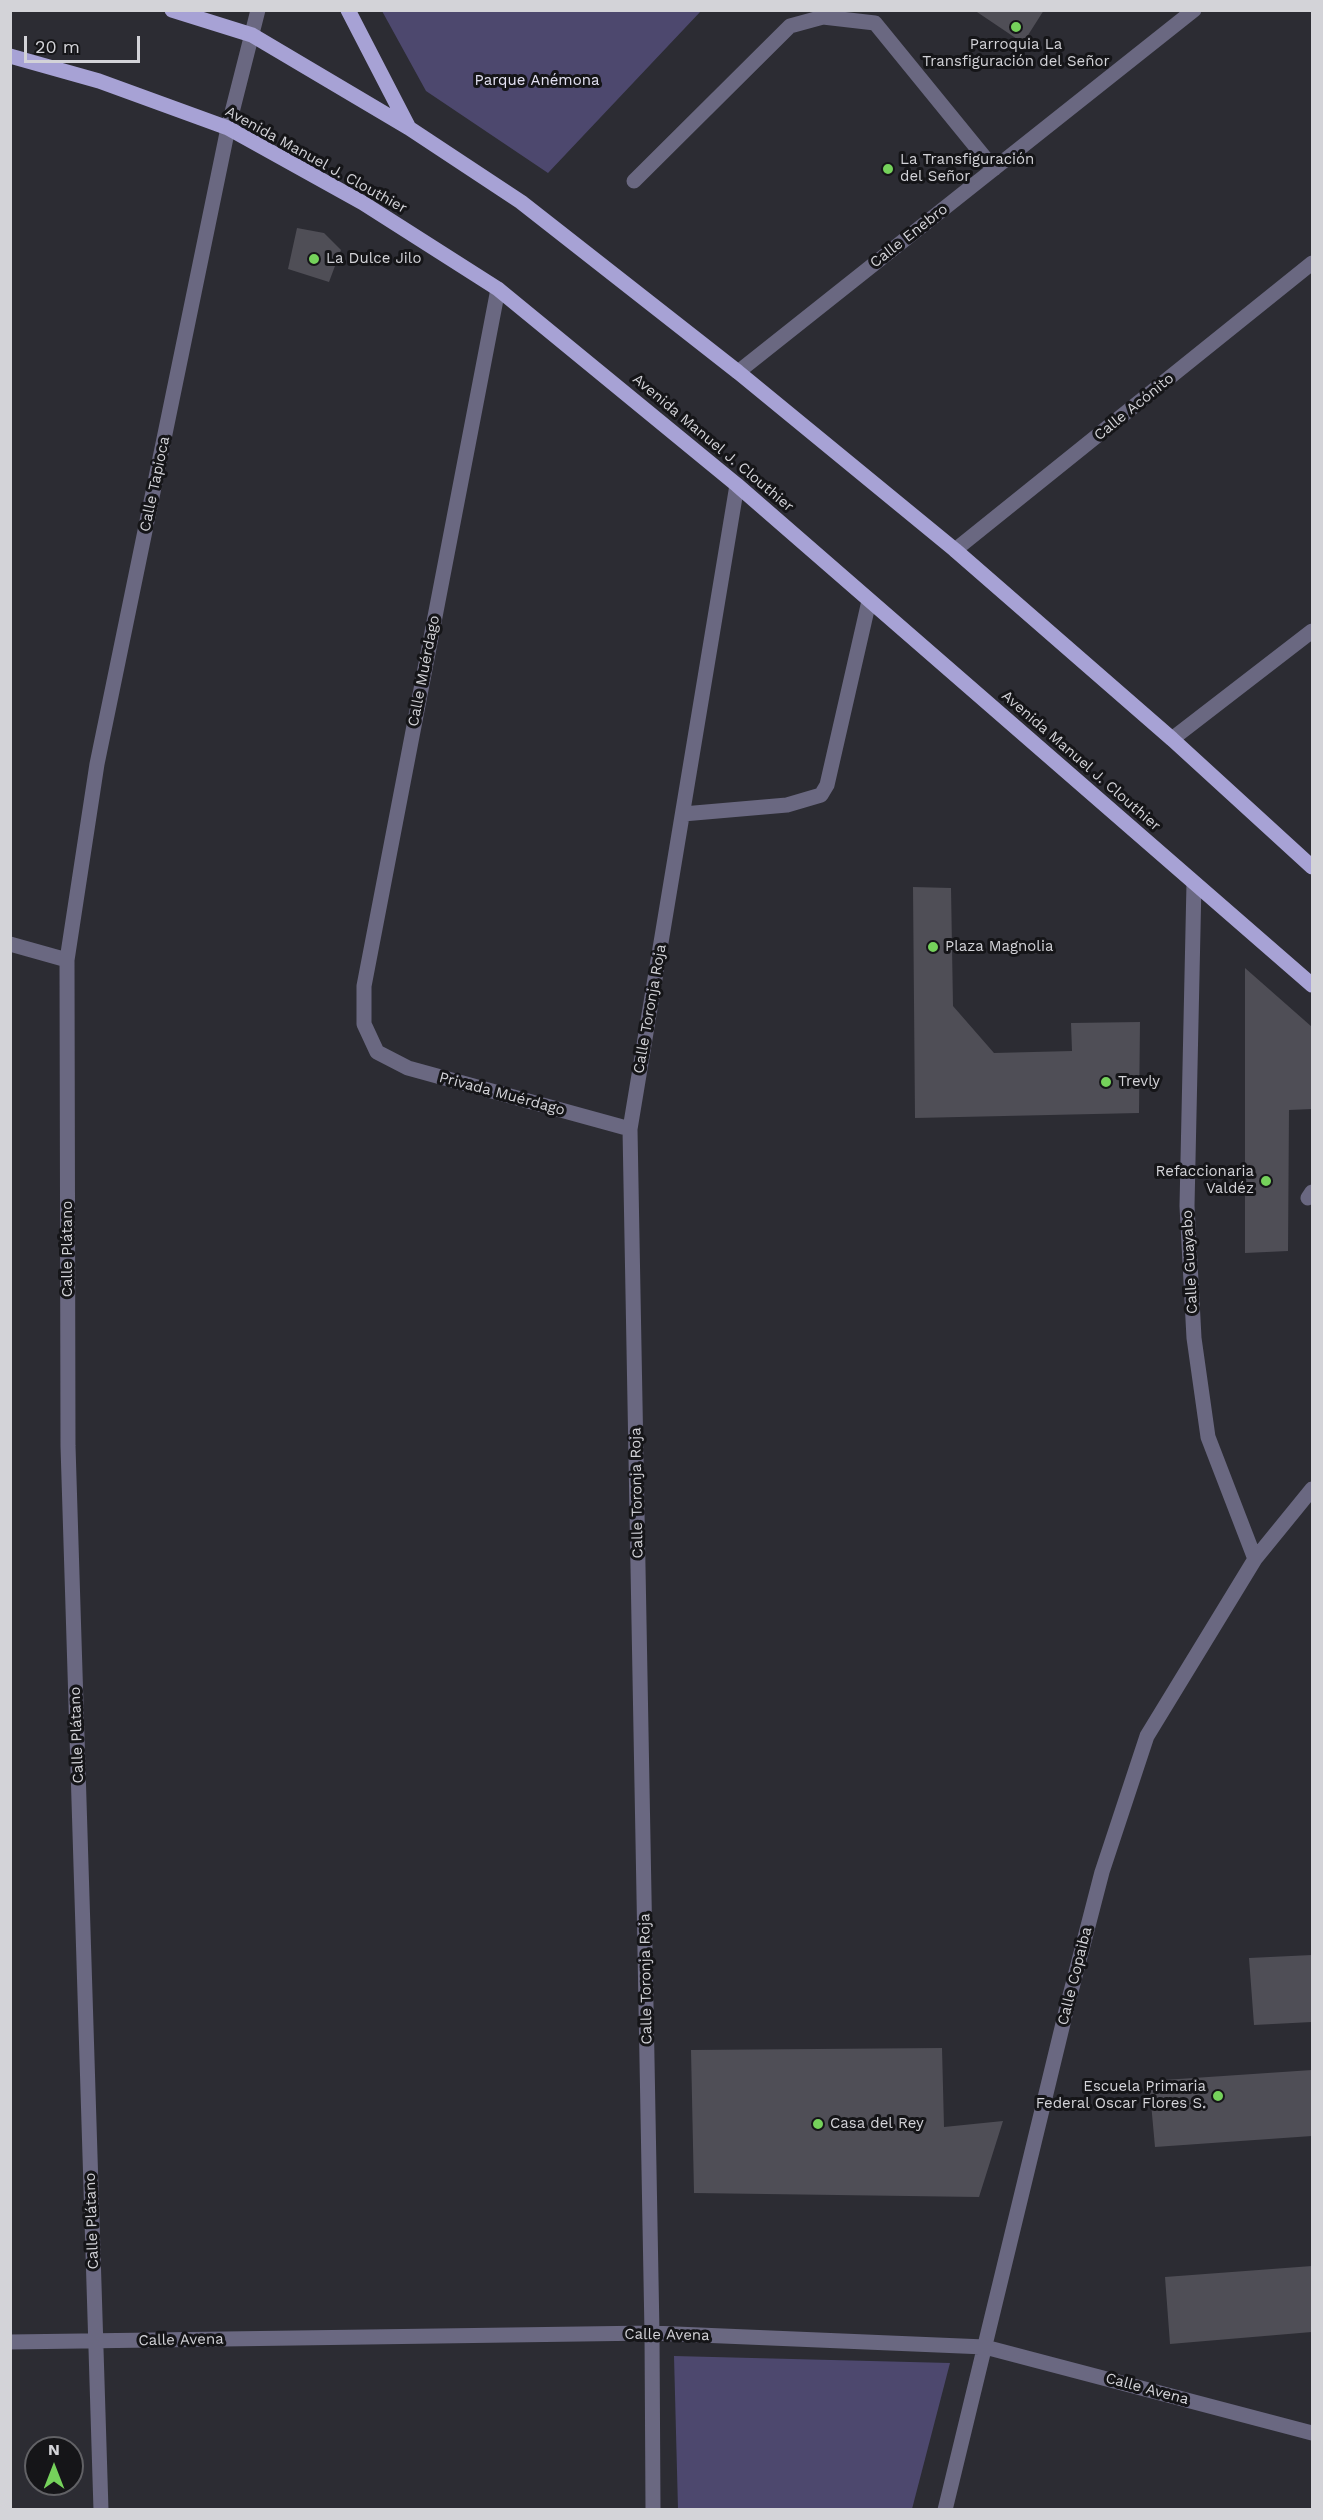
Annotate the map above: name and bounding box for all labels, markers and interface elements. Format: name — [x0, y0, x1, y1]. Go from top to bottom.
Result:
marker: Parroquia La Transfiguración del Señor — [1009, 20, 1023, 34]
scale bar — [27, 24, 142, 62]
text: 20 m — [35, 36, 80, 57]
place label: Parroquia La Transfiguración del Señor — [922, 36, 1110, 71]
park label: Parque Anémona — [475, 72, 599, 90]
street label: Avenida Manuel J. Clouthier — [222, 102, 410, 218]
place label: La Transfiguración del Señor — [900, 151, 1034, 186]
marker: La Transfiguración del Señor — [881, 162, 895, 176]
street label: Calle Enebro — [867, 200, 951, 272]
place label: La Dulce Jilo — [326, 250, 421, 268]
marker: La Dulce Jilo — [307, 252, 321, 266]
street label: Calle Acónito — [1090, 369, 1178, 445]
street label: Avenida Manuel J. Clouthier — [629, 370, 797, 516]
street label: Calle Tapioca — [136, 435, 174, 533]
street label: Calle Muérdago — [404, 614, 444, 728]
street label: Avenida Manuel J. Clouthier — [998, 687, 1164, 835]
place label: Plaza Magnolia — [945, 938, 1053, 956]
marker: Plaza Magnolia — [926, 940, 940, 954]
street label: Calle Toronja Roja — [630, 943, 670, 1075]
street label: Privada Muérdago — [437, 1069, 567, 1119]
place label: Trevly — [1118, 1073, 1160, 1091]
marker: Trevly — [1099, 1075, 1113, 1089]
place label: Refaccionaria Valdéz — [1156, 1163, 1254, 1198]
marker: Refaccionaria Valdéz — [1259, 1174, 1273, 1188]
street label: Calle Plátano — [59, 1201, 77, 1297]
street label: Calle Guayabo — [1178, 1209, 1202, 1315]
street label: Calle Toronja Roja — [627, 1427, 647, 1559]
street label: Calle Plátano — [66, 1686, 88, 1784]
street label: Calle Toronja Roja — [636, 1913, 656, 2045]
street label: Calle Copaiba — [1054, 1925, 1096, 2027]
place label: Escuela Primaria Federal Oscar Flores S. — [1036, 2078, 1206, 2113]
marker: Escuela Primaria Federal Oscar Flores S. — [1211, 2089, 1225, 2103]
place label: Casa del Rey — [830, 2115, 924, 2133]
marker: Casa del Rey — [811, 2117, 825, 2131]
street label: Calle Plátano — [81, 2172, 103, 2270]
street label: Calle Avena — [624, 2325, 710, 2345]
street label: Calle Avena — [138, 2330, 224, 2350]
street label: Calle Avena — [1103, 2369, 1191, 2409]
north arrow — [24, 2436, 84, 2496]
text: N — [48, 2440, 60, 2459]

